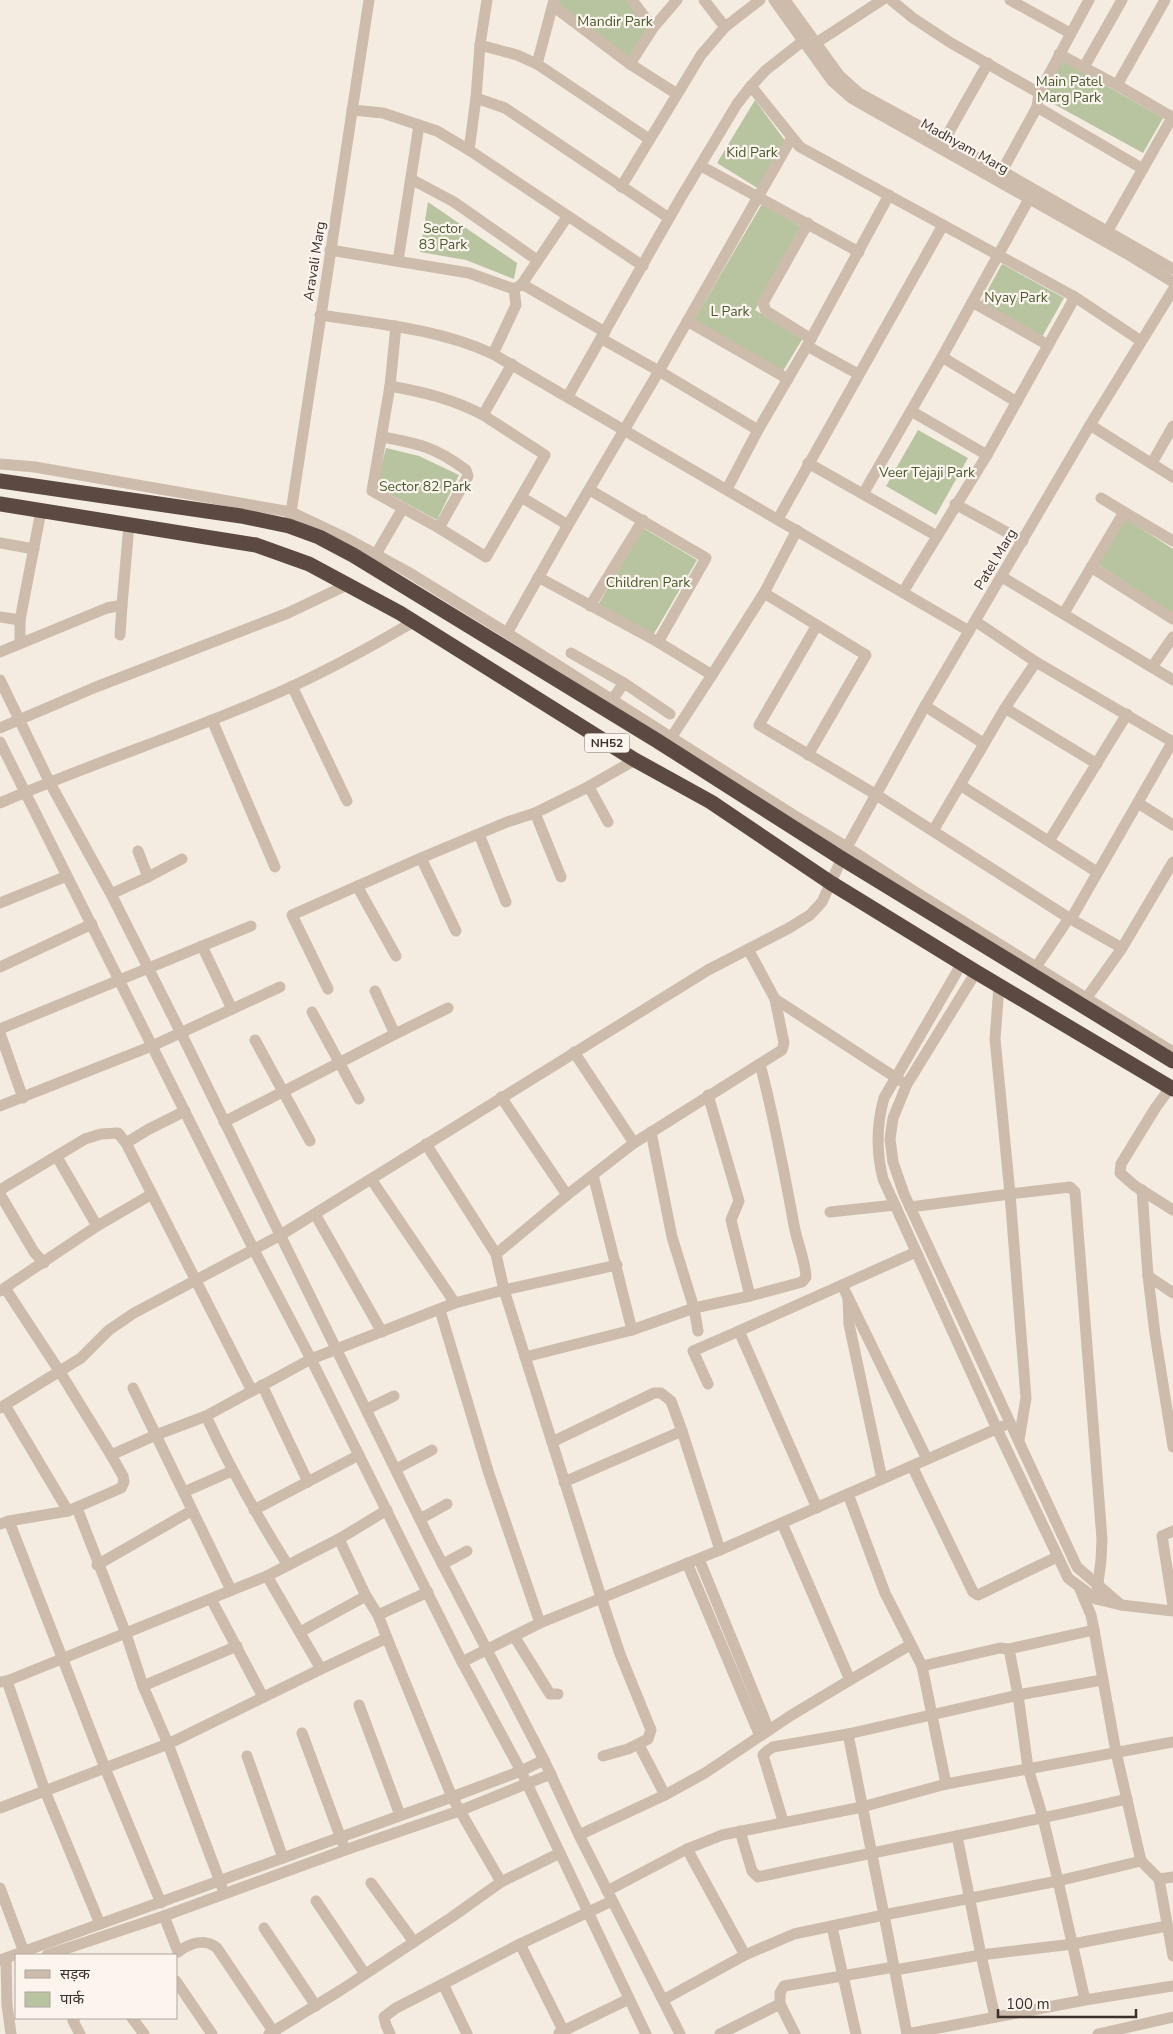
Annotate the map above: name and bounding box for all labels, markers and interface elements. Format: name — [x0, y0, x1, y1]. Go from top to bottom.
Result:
park label: Mandir Park — [577, 12, 654, 31]
park label: Main Patel Marg Park — [1036, 72, 1103, 107]
street label: Madhyam Marg — [917, 114, 1012, 179]
park label: Kid Park — [726, 143, 779, 162]
park label: Sector 83 Park — [419, 219, 468, 254]
street label: Aravali Marg — [299, 220, 330, 302]
park label: Nyay Park — [984, 288, 1049, 307]
park label: L Park — [710, 302, 751, 321]
park label: Veer Tejaji Park — [878, 463, 976, 482]
park label: Sector 82 Park — [379, 477, 472, 496]
street label: Patel Marg — [970, 525, 1021, 594]
park label: Children Park — [606, 573, 691, 592]
road number: NH52 — [584, 734, 630, 752]
legend — [15, 1954, 178, 2019]
text: सड़क — [60, 1964, 90, 1984]
scale bar — [998, 1986, 1136, 2018]
text: पार्क — [60, 1989, 84, 2009]
text: 100 m — [1006, 1994, 1050, 2014]

